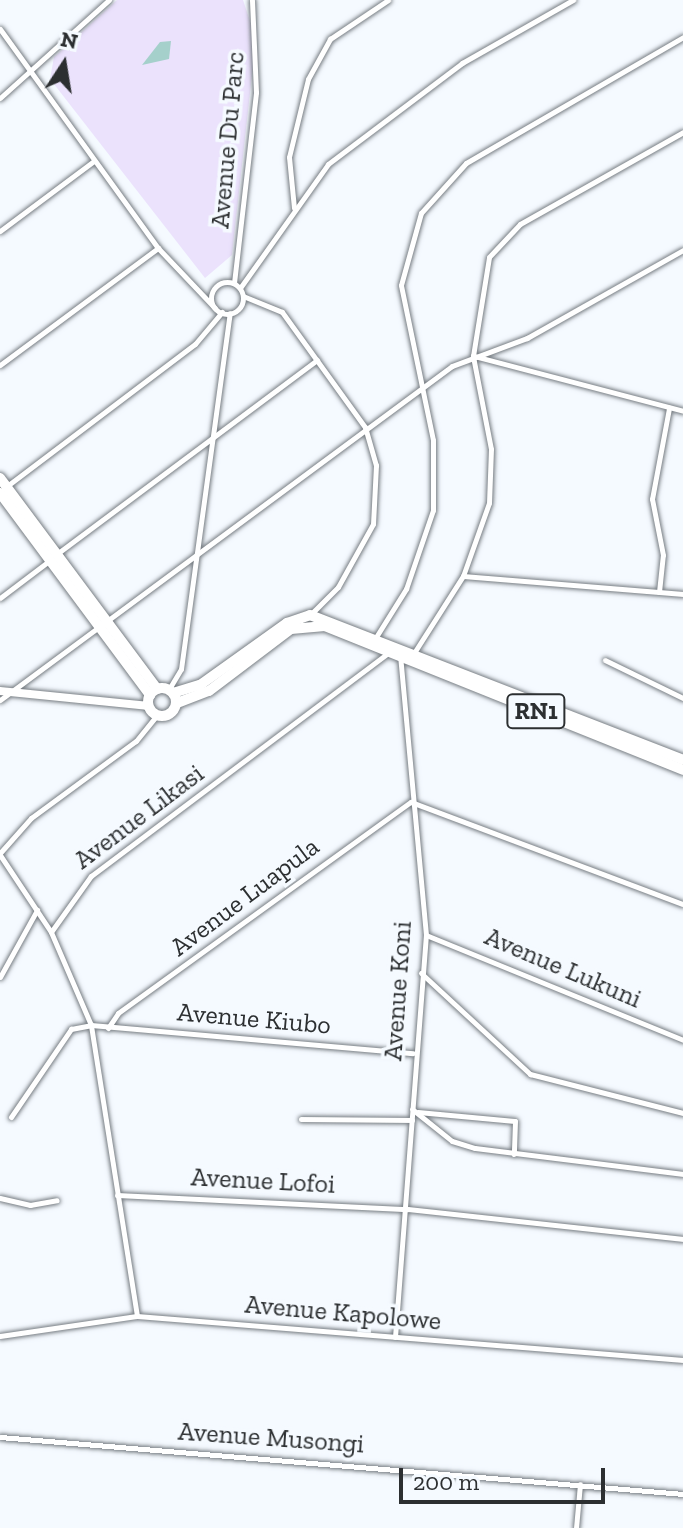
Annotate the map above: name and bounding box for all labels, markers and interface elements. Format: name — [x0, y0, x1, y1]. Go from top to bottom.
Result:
north arrow — [24, 24, 104, 104]
text: N — [58, 25, 80, 55]
street label: Avenue Du Parc — [205, 50, 251, 230]
road number: RN1 — [506, 691, 566, 731]
street label: Avenue Likasi — [68, 758, 210, 876]
street label: Avenue Luapula — [165, 831, 325, 963]
street label: Avenue Koni — [378, 920, 418, 1062]
street label: Avenue Lukuni — [480, 921, 646, 1015]
street label: Avenue Kiubo — [176, 997, 332, 1041]
street label: Avenue Lofoi — [190, 1162, 336, 1200]
street label: Avenue Kapolowe — [244, 1289, 442, 1337]
street label: Avenue Musongi — [177, 1416, 365, 1460]
scale bar — [403, 1452, 609, 1502]
text: 200 m — [413, 1467, 479, 1496]

